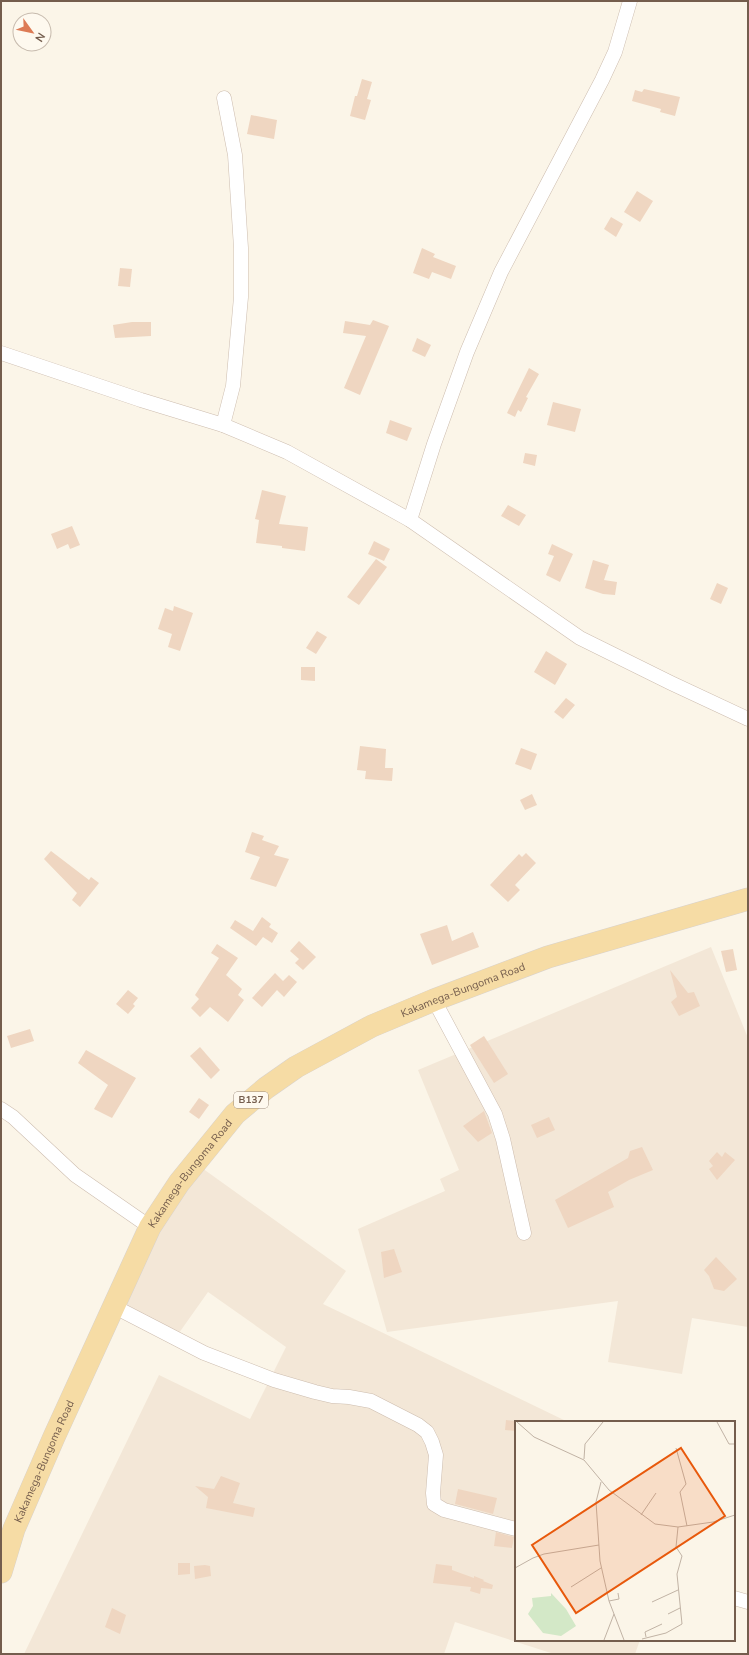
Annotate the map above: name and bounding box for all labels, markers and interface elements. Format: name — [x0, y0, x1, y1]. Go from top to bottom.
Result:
north arrow — [12, 12, 52, 52]
text: N — [31, 30, 48, 45]
street label: Kakamega-Bungoma Road — [398, 959, 527, 1021]
road number: B137 — [234, 1092, 268, 1108]
street label: Kakamega-Bungoma Road — [144, 1116, 235, 1231]
street label: Kakamega-Bungoma Road — [10, 1398, 77, 1525]
inset map — [515, 1421, 735, 1641]

